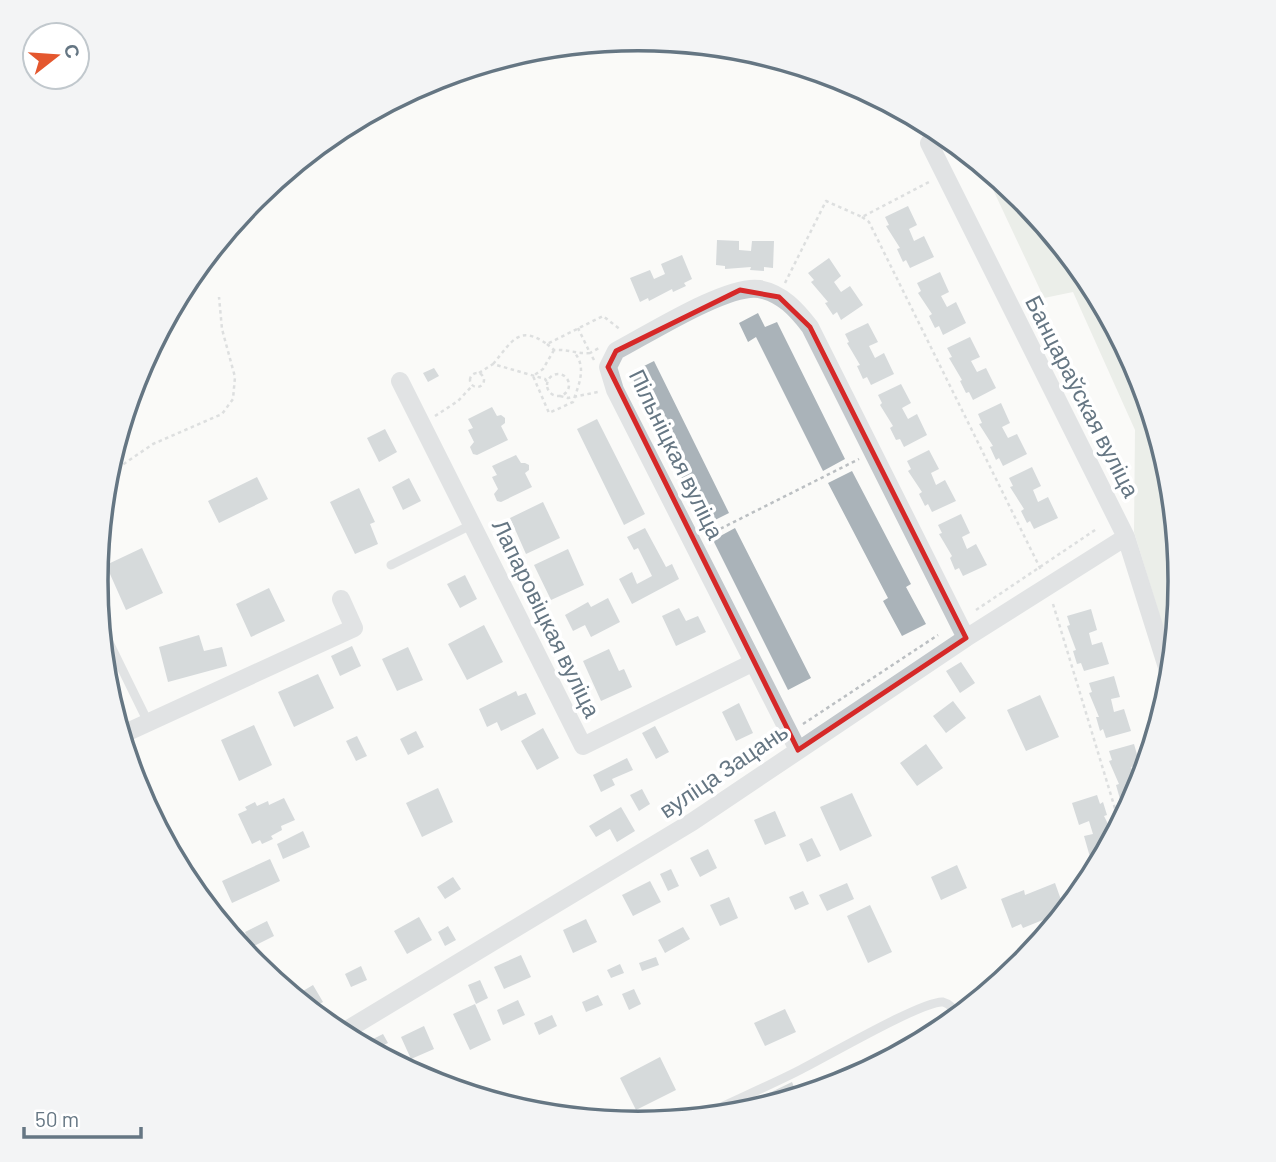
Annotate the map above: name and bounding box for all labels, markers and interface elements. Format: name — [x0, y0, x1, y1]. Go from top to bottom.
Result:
north arrow — [21, 21, 91, 91]
text: С — [60, 41, 86, 61]
street label: Банцараўская вуліца — [1020, 290, 1146, 502]
street label: Пільніцкая вуліца — [624, 364, 730, 544]
street label: Лапаровіцкая вуліца — [487, 514, 607, 722]
street label: вуліца Зацань — [653, 717, 793, 823]
scale bar — [24, 1096, 142, 1140]
text: 50 m — [35, 1106, 79, 1131]

